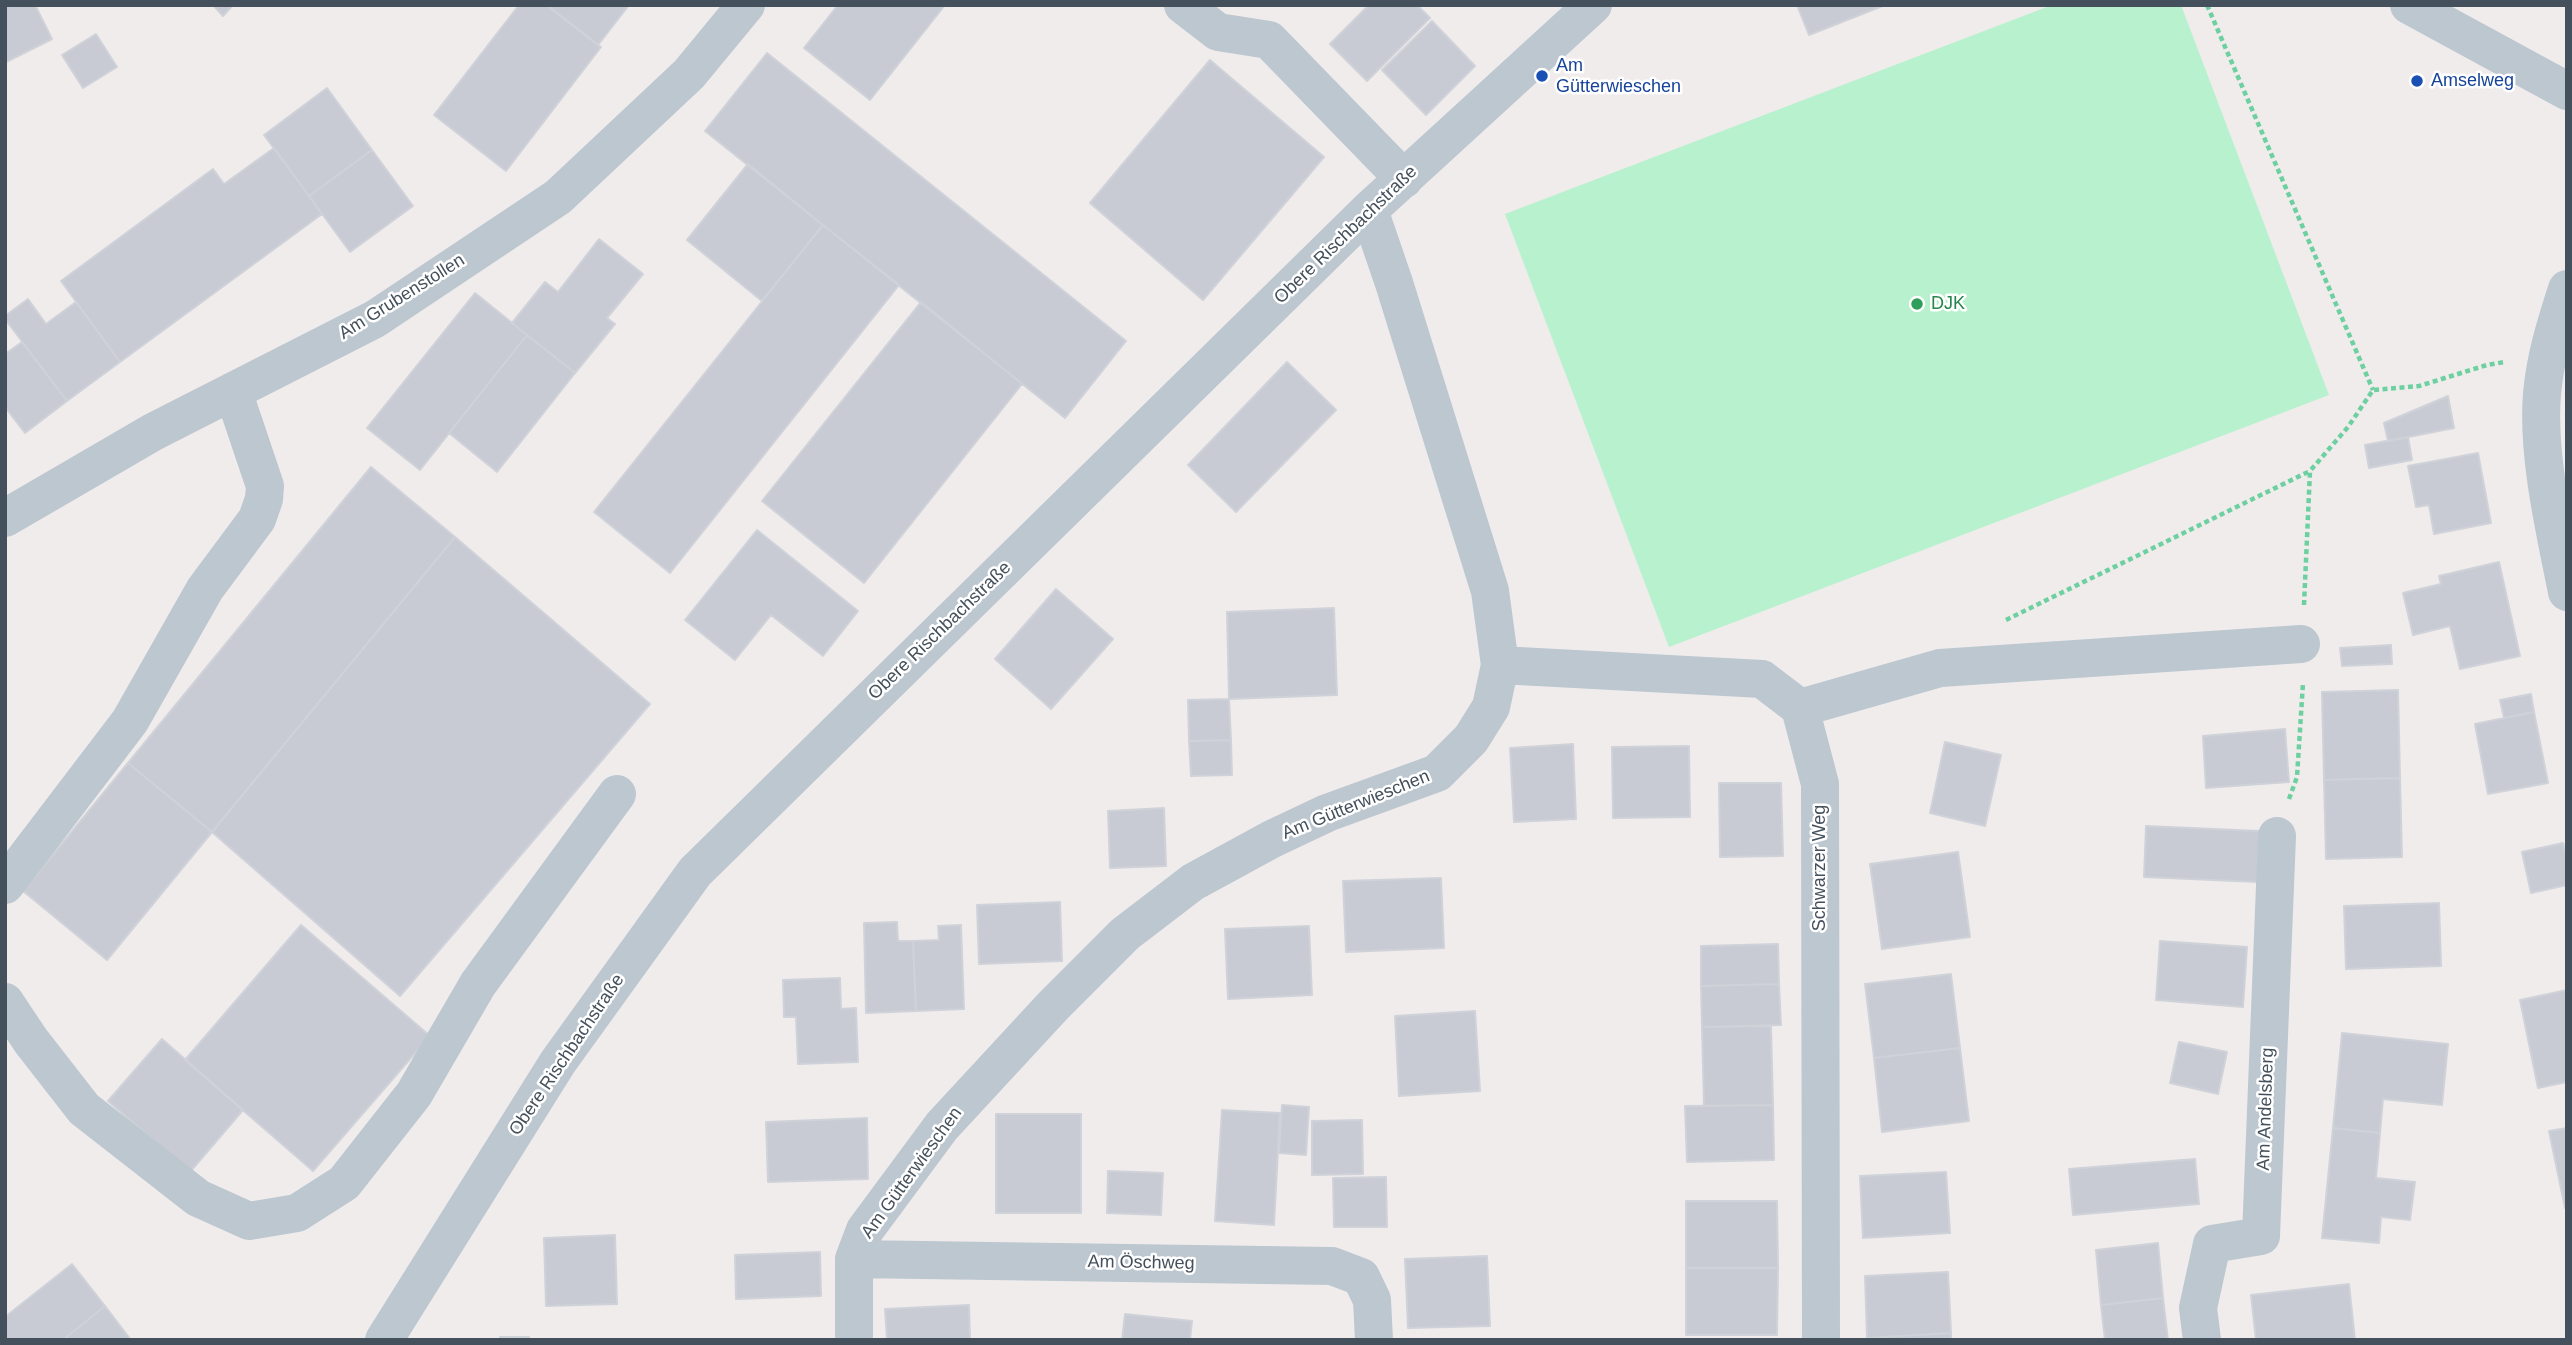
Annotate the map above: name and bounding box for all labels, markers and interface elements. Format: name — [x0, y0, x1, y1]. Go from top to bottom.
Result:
place label: Am Gütterwieschen — [1556, 55, 1681, 98]
marker: Am Gütterwieschen — [1534, 68, 1550, 84]
place label: Amselweg — [2431, 70, 2514, 92]
marker: Amselweg — [2409, 73, 2425, 89]
street label: Obere Rischbachstraße — [1270, 161, 1422, 309]
street label: Am Grubenstollen — [335, 250, 469, 344]
place label: DJK — [1931, 293, 1965, 315]
marker: DJK — [1909, 296, 1925, 312]
street label: Obere Rischbachstraße — [864, 557, 1016, 705]
street label: Am Gütterwieschen — [1279, 766, 1433, 844]
street label: Schwarzer Weg — [1809, 805, 1831, 931]
street label: Obere Rischbachstraße — [505, 970, 629, 1140]
street label: Am Andelsberg — [2253, 1047, 2279, 1171]
street label: Am Gütterwieschen — [857, 1103, 967, 1243]
street label: Am Öschweg — [1087, 1251, 1195, 1275]

